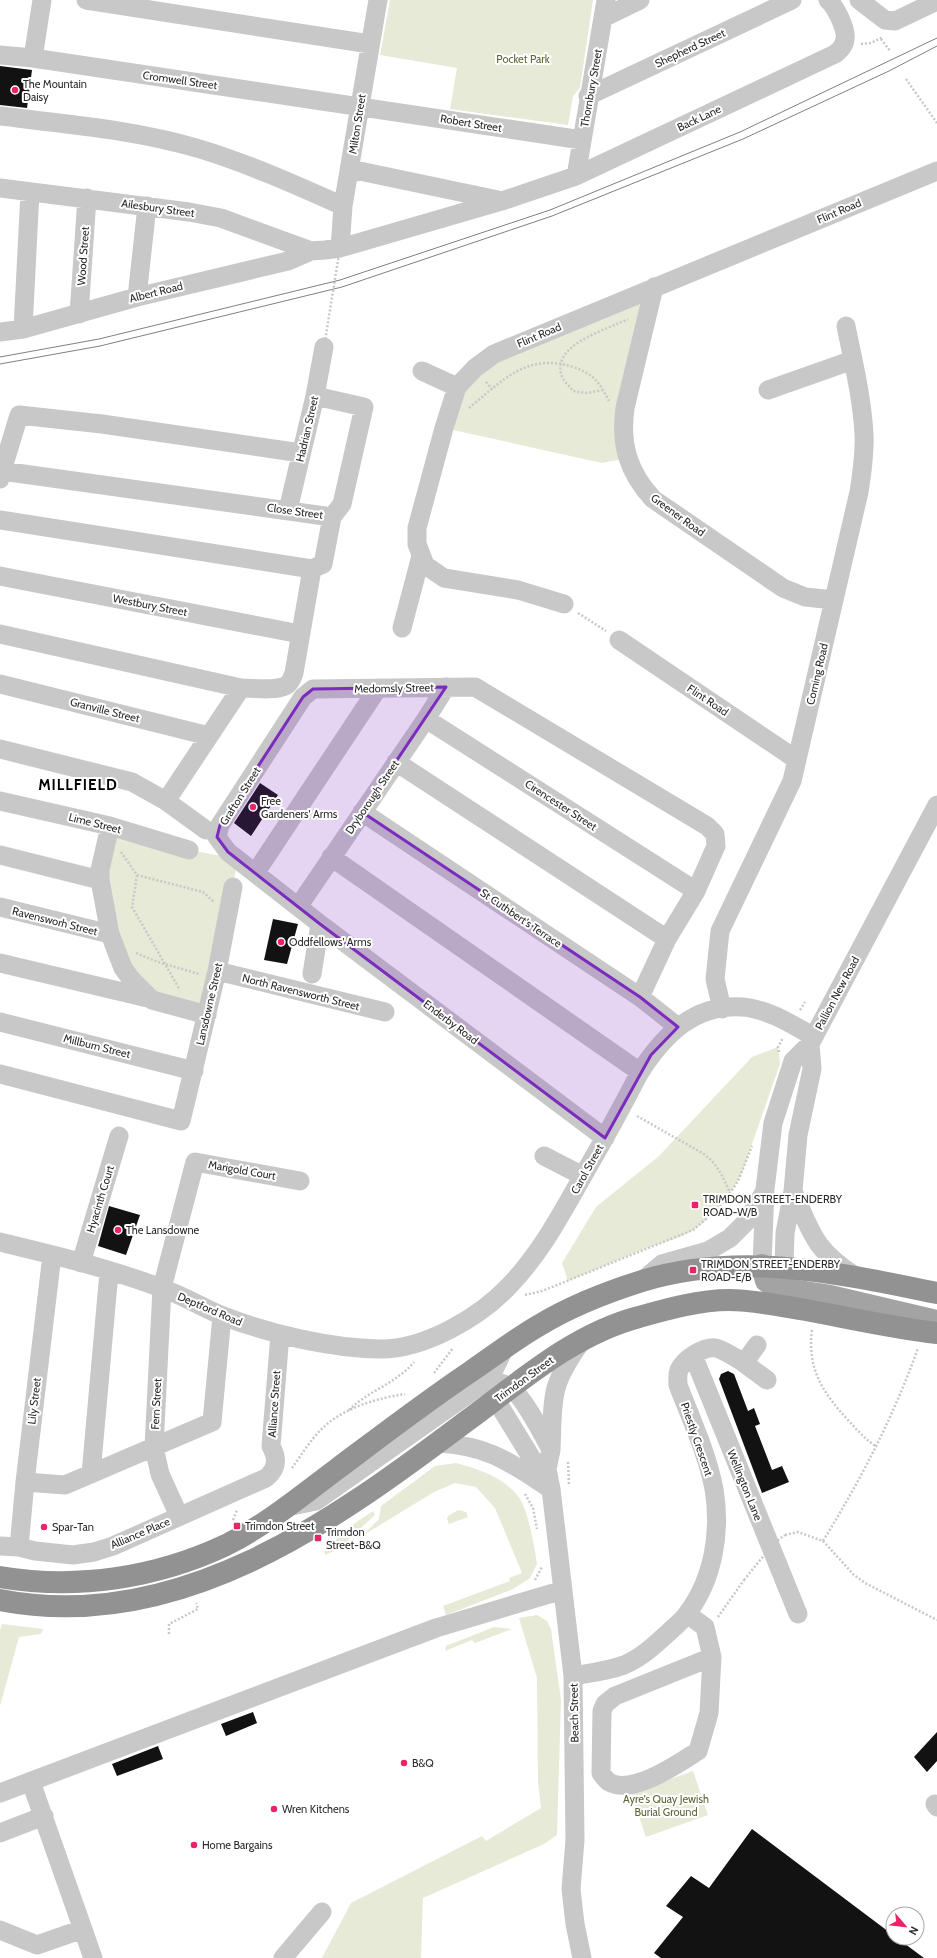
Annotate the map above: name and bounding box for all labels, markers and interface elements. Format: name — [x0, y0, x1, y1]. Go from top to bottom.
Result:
street label: Shepherd Street — [653, 26, 728, 70]
street label: Thornbury Street — [577, 48, 605, 128]
park label: Pocket Park — [496, 52, 550, 66]
street label: Cromwell Street — [142, 68, 218, 92]
place label: The Mountain Daisy — [23, 77, 87, 104]
marker: The Mountain Daisy — [10, 85, 20, 95]
street label: Milton Street — [345, 93, 369, 155]
street label: Back Lane — [675, 102, 724, 134]
street label: Robert Street — [439, 111, 503, 135]
street label: Flint Road — [815, 195, 863, 227]
street label: Ailesbury Street — [121, 196, 196, 220]
street label: Wood Street — [74, 226, 92, 286]
street label: Albert Road — [128, 279, 184, 305]
street label: Flint Road — [515, 319, 563, 351]
street label: Hadrian Street — [293, 394, 321, 463]
street label: Greener Road — [648, 491, 708, 539]
street label: Close Street — [266, 500, 324, 522]
street label: Westbury Street — [112, 591, 189, 619]
street label: Corning Road — [803, 642, 831, 706]
street label: Medomsly Street — [354, 680, 434, 696]
street label: Flint Road — [685, 681, 731, 719]
street label: Granville Street — [69, 695, 142, 725]
street label: Dryborough Street — [342, 757, 402, 837]
street label: Grafton Street — [217, 764, 264, 828]
district label: MILLFIELD — [38, 776, 118, 794]
street label: Cirencester Street — [522, 776, 600, 834]
place label: Free Gardeners' Arms — [261, 794, 338, 821]
marker: Free Gardeners' Arms — [248, 802, 258, 812]
street label: Lime Street — [67, 810, 123, 836]
street label: St Cuthbert's Terrace — [477, 885, 565, 951]
street label: Ravensworh Street — [11, 904, 99, 938]
place label: Oddfellows' Arms — [289, 935, 372, 949]
marker: Oddfellows' Arms — [276, 937, 286, 947]
street label: Pallion New Road — [812, 954, 862, 1032]
street label: Lansdowne Street — [193, 961, 225, 1047]
street label: North Ravensworth Street — [241, 971, 361, 1013]
street label: Enderby Road — [421, 997, 481, 1047]
street label: Millburn Street — [62, 1031, 132, 1061]
street label: Carol Street — [568, 1141, 607, 1196]
street label: Marigold Court — [207, 1157, 277, 1183]
street label: Hyacinth Court — [83, 1163, 117, 1234]
place label: TRIMDON STREET-ENDERBY ROAD-W/B — [703, 1192, 843, 1219]
marker: TRIMDON STREET-ENDERBY ROAD-W/B — [690, 1200, 700, 1210]
place label: The Lansdowne — [126, 1223, 200, 1237]
marker: The Lansdowne — [113, 1225, 123, 1235]
place label: TRIMDON STREET-ENDERBY ROAD-E/B — [701, 1257, 841, 1284]
marker: TRIMDON STREET-ENDERBY ROAD-E/B — [688, 1265, 698, 1275]
street label: Deptford Road — [176, 1289, 244, 1329]
street label: Trimdon Street — [492, 1353, 556, 1405]
street label: Alliance Street — [265, 1370, 283, 1438]
street label: Lily Street — [24, 1377, 44, 1425]
street label: Fern Street — [148, 1378, 164, 1430]
street label: Priestly Crescent — [678, 1400, 716, 1478]
street label: Wellington Lane — [724, 1447, 766, 1523]
street label: Alliance Place — [108, 1514, 172, 1552]
place label: Trimdon Street — [245, 1519, 315, 1533]
place label: Spar-Tan — [52, 1520, 94, 1534]
marker: Trimdon Street — [232, 1521, 242, 1531]
marker: Spar-Tan — [39, 1522, 49, 1532]
place label: Trimdon Street-B&Q — [326, 1525, 381, 1552]
marker: Trimdon Street-B&Q — [313, 1533, 323, 1543]
street label: Beach Street — [566, 1683, 582, 1743]
place label: B&Q — [412, 1756, 434, 1770]
marker: B&Q — [399, 1758, 409, 1768]
park label: Ayre's Quay Jewish Burial Ground — [623, 1792, 709, 1819]
place label: Wren Kitchens — [282, 1802, 350, 1816]
marker: Wren Kitchens — [269, 1804, 279, 1814]
place label: Home Bargains — [202, 1838, 273, 1852]
marker: Home Bargains — [189, 1840, 199, 1850]
north arrow — [885, 1906, 925, 1946]
text: N — [906, 1924, 922, 1937]

